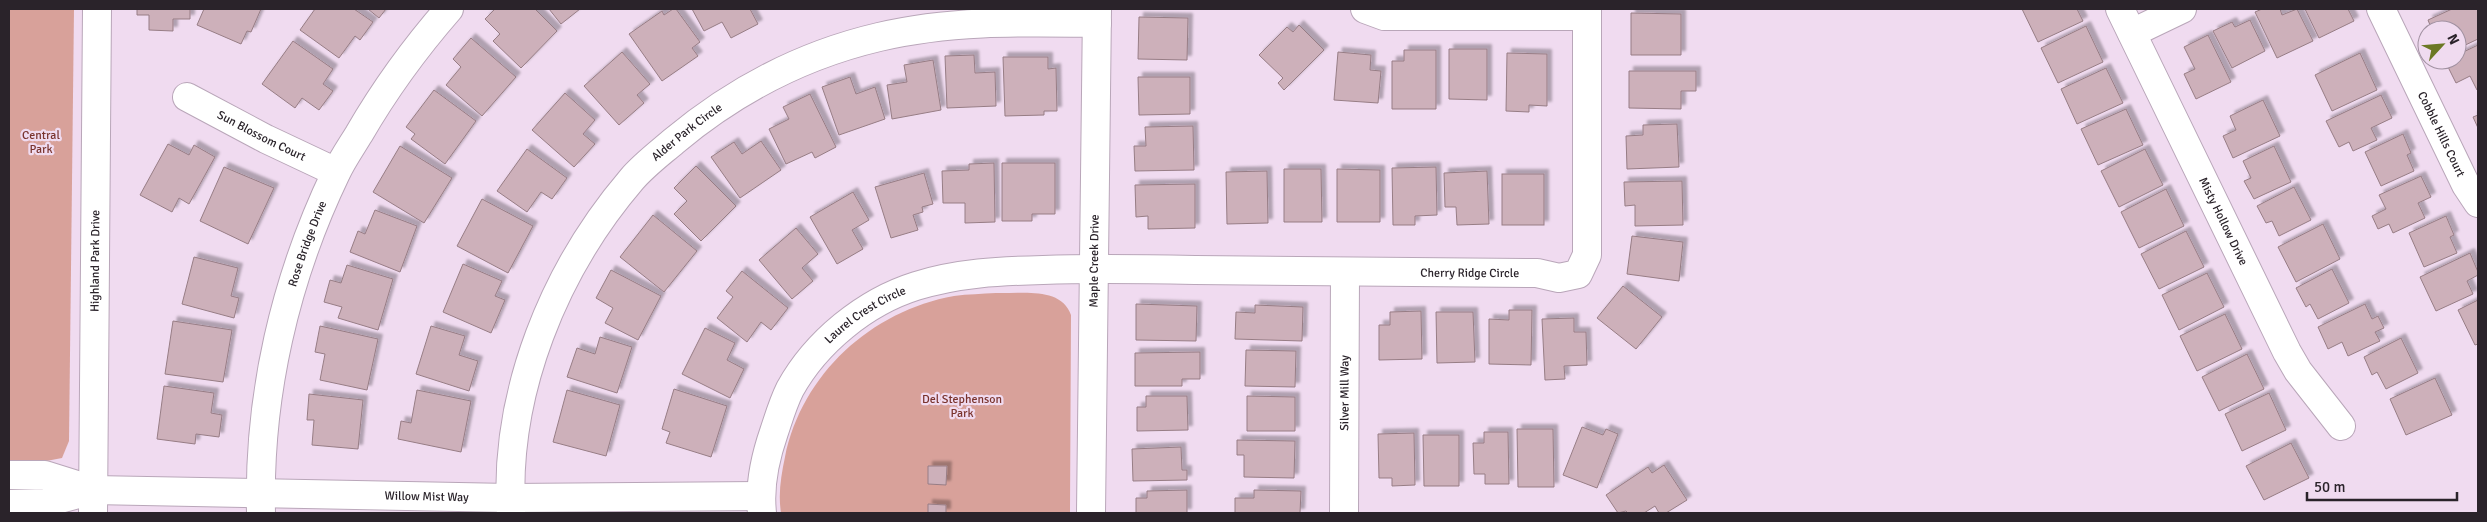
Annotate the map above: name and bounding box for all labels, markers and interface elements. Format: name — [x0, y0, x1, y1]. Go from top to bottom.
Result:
north arrow — [2417, 20, 2467, 70]
text: N — [2443, 31, 2463, 48]
street label: Cobble Hills Court — [2414, 89, 2468, 180]
street label: Alder Park Circle — [649, 100, 725, 165]
street label: Sun Blossom Court — [214, 107, 308, 165]
park label: Central Park — [22, 128, 60, 157]
street label: Misty Hollow Drive — [2195, 175, 2251, 268]
street label: Rose Bridge Drive — [285, 199, 330, 289]
street label: Highland Park Drive — [88, 210, 103, 312]
street label: Maple Creek Drive — [1086, 214, 1103, 308]
street label: Cherry Ridge Circle — [1420, 266, 1519, 281]
street label: Laurel Crest Circle — [822, 283, 908, 347]
street label: Silver Mill Way — [1337, 355, 1353, 431]
park label: Del Stephenson Park — [922, 392, 1002, 421]
scale bar — [2307, 470, 2457, 502]
text: 50 m — [2314, 478, 2345, 496]
street label: Willow Mist Way — [384, 489, 469, 505]

